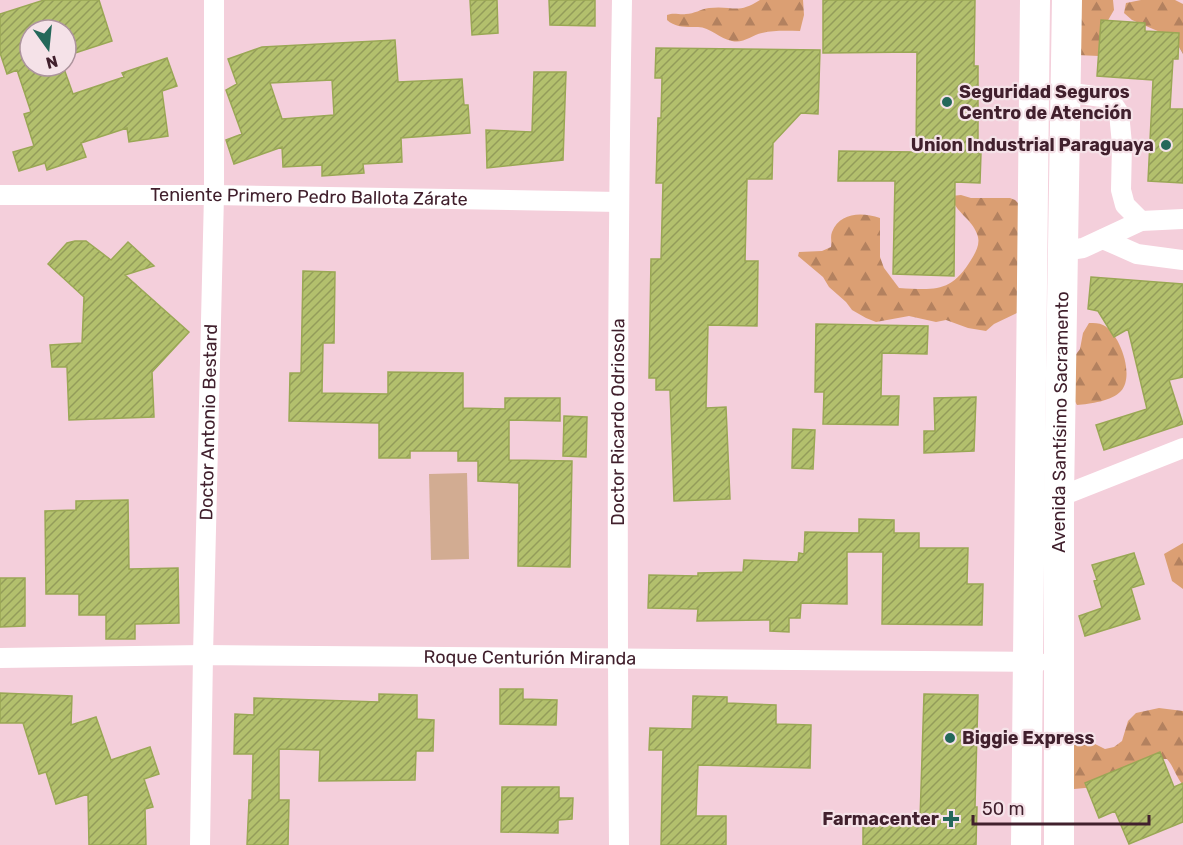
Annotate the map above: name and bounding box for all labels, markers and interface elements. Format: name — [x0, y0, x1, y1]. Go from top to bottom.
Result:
north arrow — [18, 18, 78, 78]
text: N — [44, 51, 60, 73]
place label: Seguridad Seguros Centro de Atención — [959, 81, 1132, 124]
marker: Seguridad Seguros Centro de Atención — [940, 95, 954, 109]
place label: Union Industrial Paraguaya — [911, 134, 1154, 156]
marker: Union Industrial Paraguaya — [1159, 138, 1173, 152]
street label: Teniente Primero Pedro Ballota Zárate — [150, 184, 468, 210]
street label: Avenida Santísimo Sacramento — [1048, 291, 1073, 553]
street label: Doctor Ricardo Odriosola — [607, 318, 629, 526]
street label: Doctor Antonio Bestard — [195, 324, 222, 521]
street label: Roque Centurión Miranda — [424, 646, 636, 670]
place label: Biggie Express — [962, 727, 1094, 749]
marker: Biggie Express — [943, 731, 957, 745]
scale bar — [973, 788, 1148, 826]
text: 50 m — [982, 798, 1025, 820]
place label: Farmacenter — [822, 808, 939, 830]
marker: Farmacenter — [944, 812, 958, 826]

